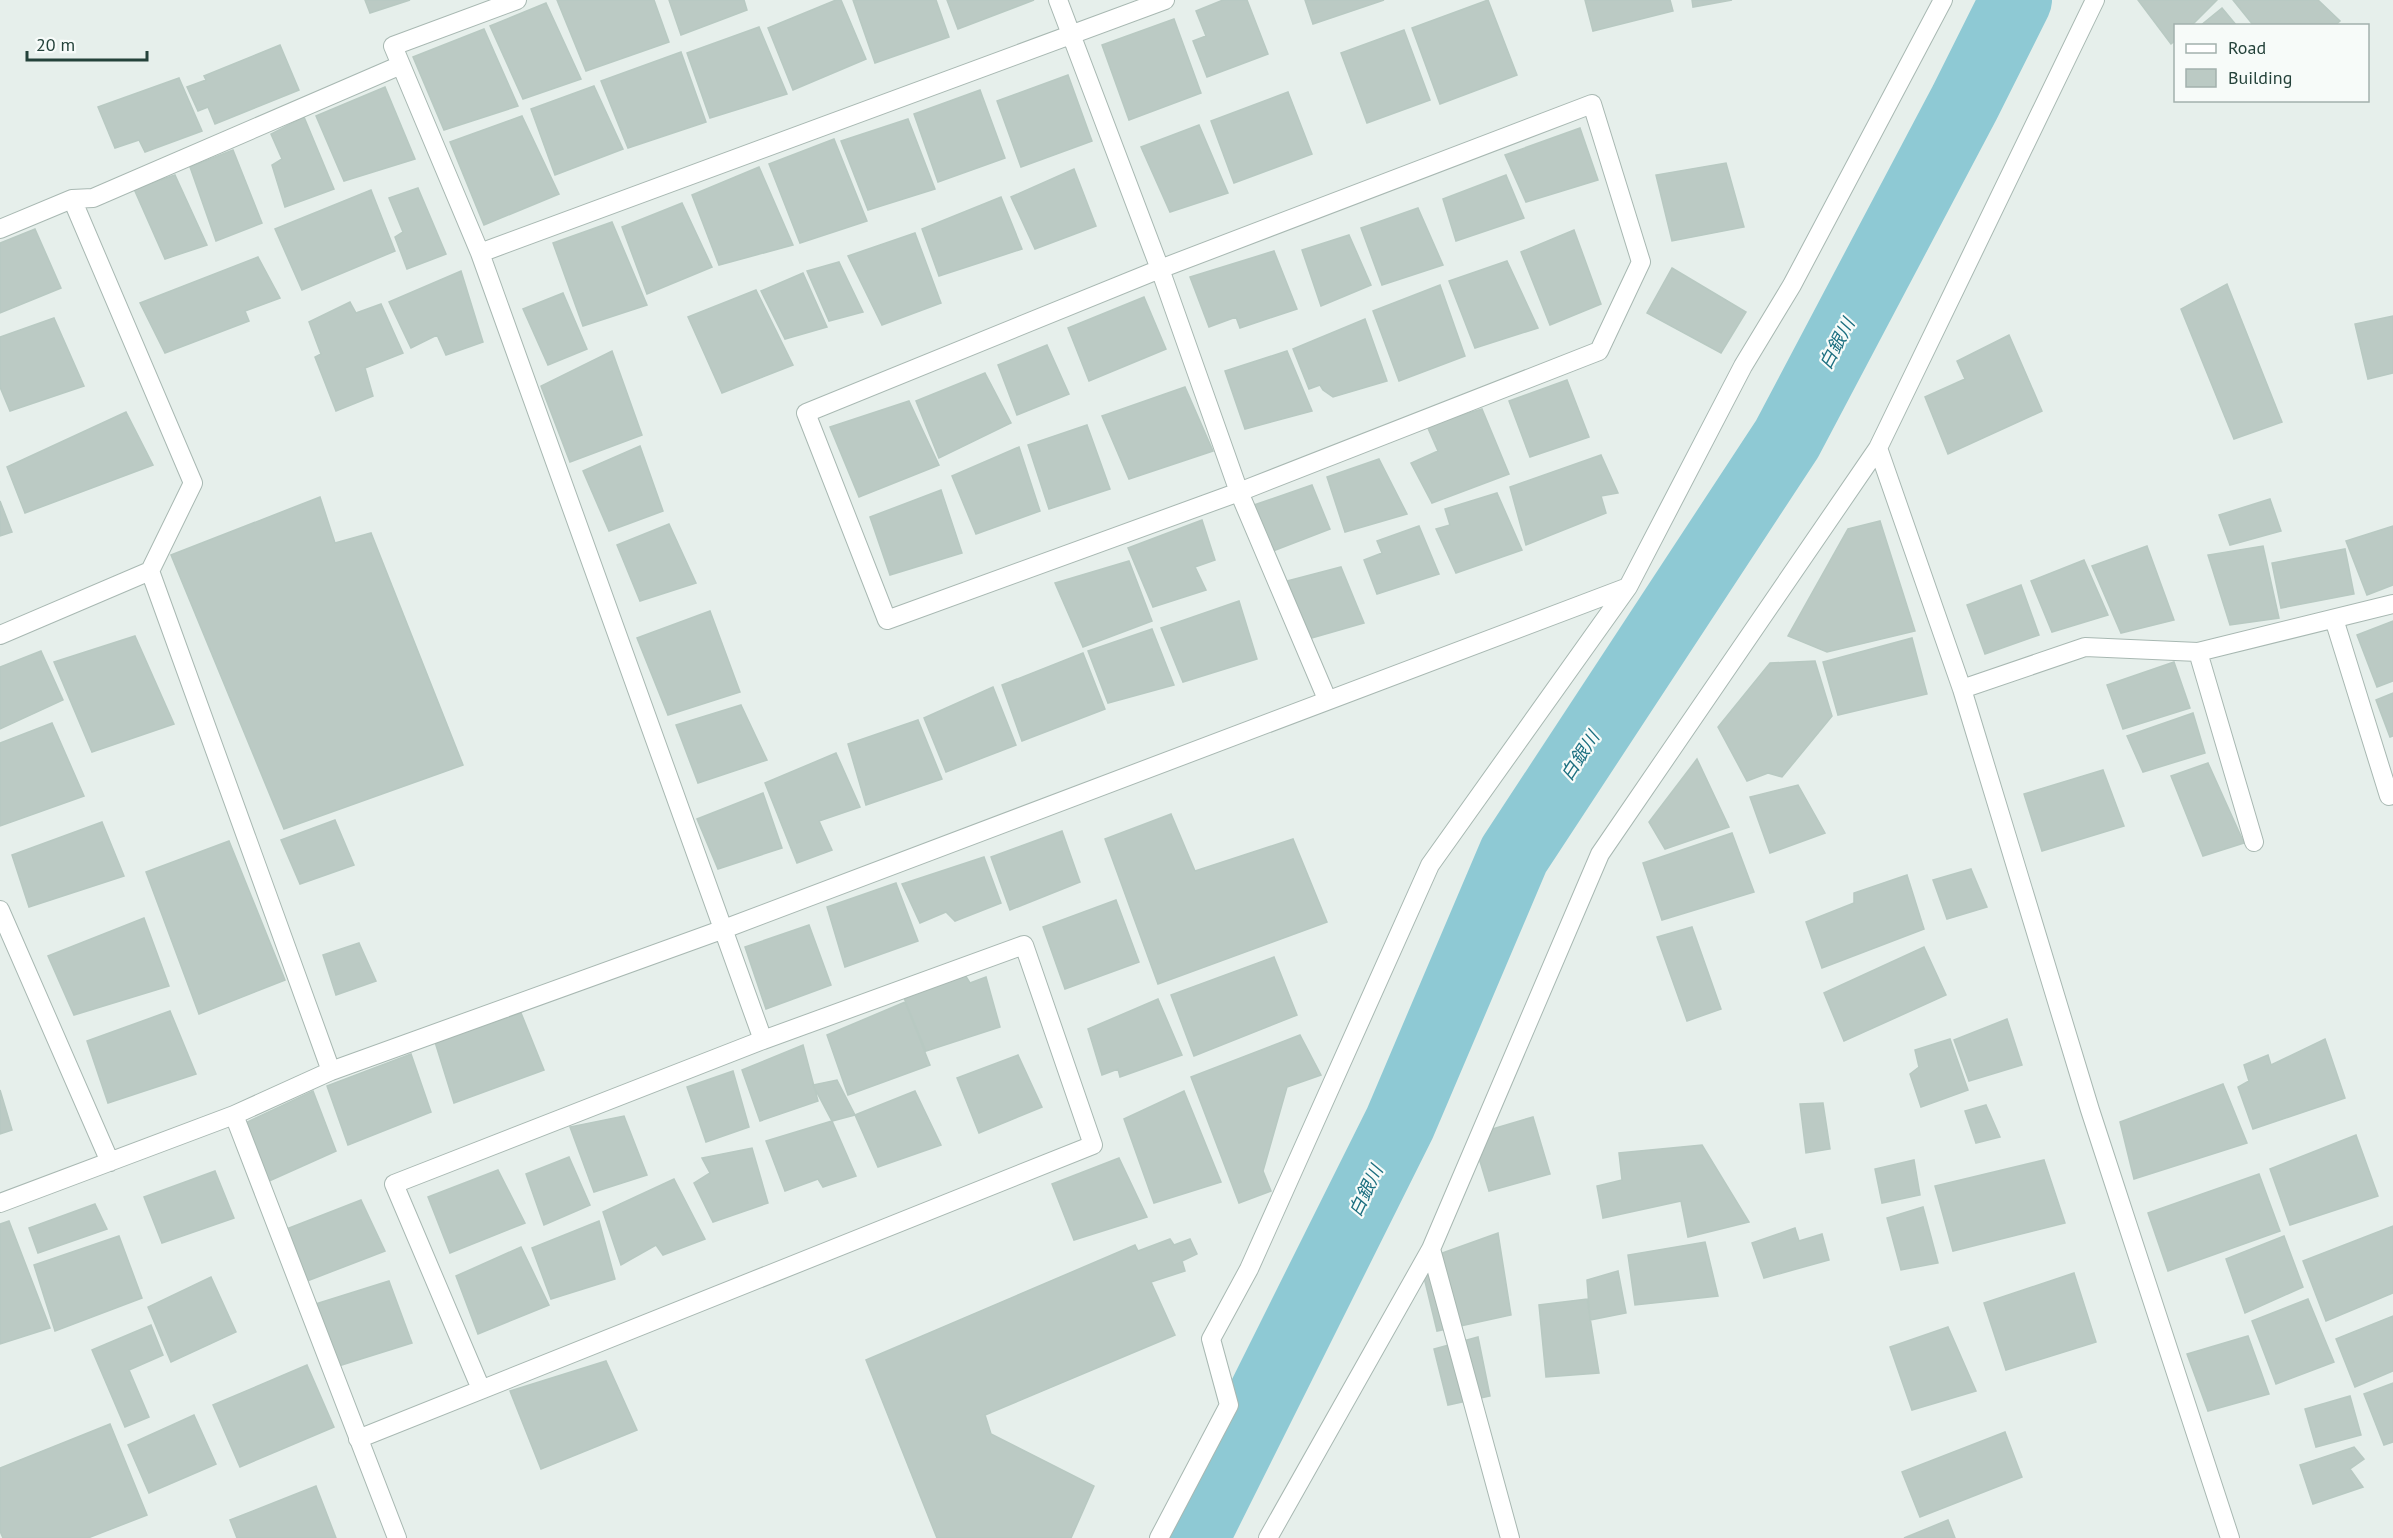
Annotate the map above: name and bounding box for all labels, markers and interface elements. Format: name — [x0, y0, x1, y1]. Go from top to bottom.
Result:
scale bar — [27, 24, 147, 62]
legend — [2174, 24, 2369, 102]
text: 20 m — [36, 33, 75, 56]
text: Road — [2228, 36, 2266, 59]
text: Building — [2228, 66, 2292, 89]
water label: 白銀川 — [1814, 313, 1860, 373]
water label: 白銀川 — [1555, 725, 1605, 785]
water label: 白銀川 — [1343, 1160, 1389, 1220]

